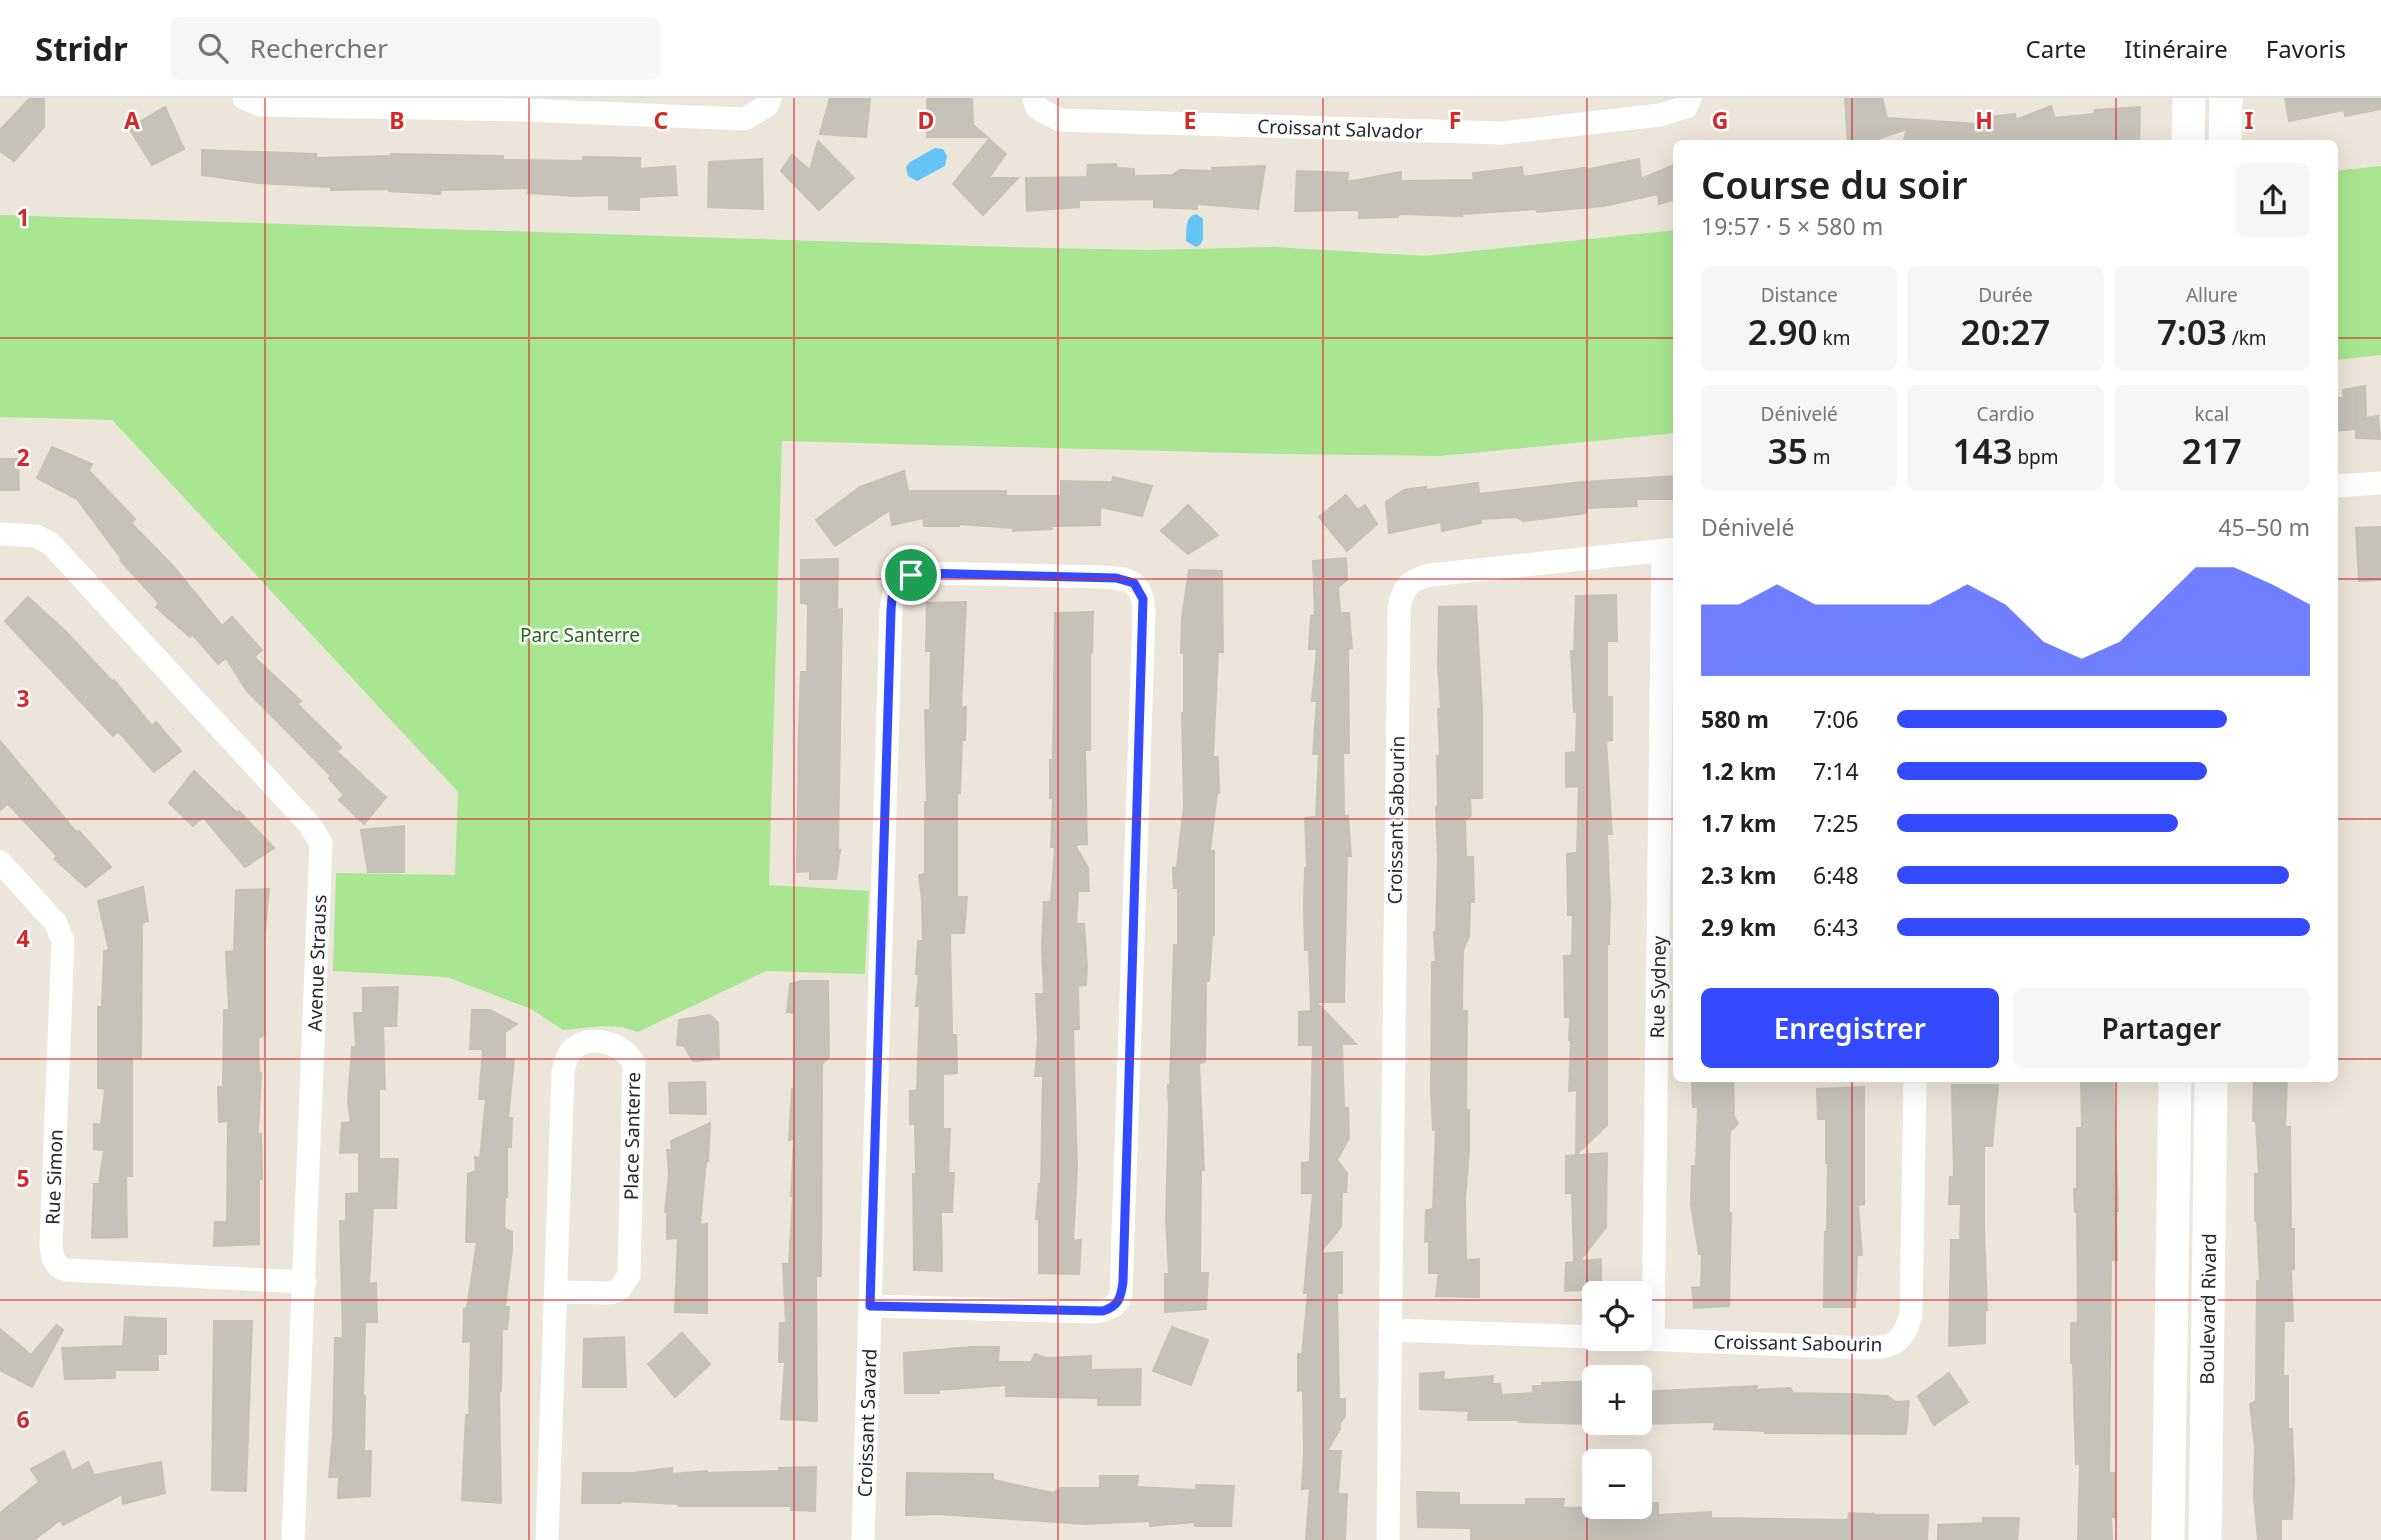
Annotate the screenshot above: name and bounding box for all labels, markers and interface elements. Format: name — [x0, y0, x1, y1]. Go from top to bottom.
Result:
search box — [170, 17, 660, 80]
text: Stridr — [35, 26, 128, 71]
icon: search — [194, 29, 232, 67]
text: Rechercher — [250, 30, 388, 66]
text: Carte — [2026, 32, 2086, 65]
text: Itinéraire — [2124, 32, 2228, 65]
text: Favoris — [2266, 32, 2346, 65]
text: A — [124, 104, 140, 136]
text: B — [389, 104, 405, 136]
text: C — [654, 104, 669, 136]
text: D — [918, 104, 934, 136]
text: E — [1184, 104, 1196, 136]
text: F — [1449, 104, 1461, 136]
text: G — [1712, 104, 1728, 136]
text: H — [1975, 104, 1993, 136]
text: I — [2245, 104, 2254, 136]
street label: Croissant Salvador — [1257, 113, 1423, 145]
text: Course du soir — [1701, 158, 1968, 210]
button: share — [2236, 163, 2310, 237]
text: 1 — [16, 201, 30, 233]
text: 19:57 · 5 × 580 m — [1701, 210, 1883, 242]
text: Distance — [1761, 282, 1838, 308]
text: Durée — [1978, 282, 2033, 308]
text: Allure — [2186, 282, 2238, 308]
text: 2.90 — [1748, 308, 1818, 355]
text: 20:27 — [1961, 308, 2050, 355]
text: 7:03 — [2157, 308, 2227, 355]
text: km — [1818, 325, 1850, 351]
text: /km — [2227, 325, 2267, 351]
text: Dénivelé — [1761, 401, 1838, 427]
text: Cardio — [1976, 401, 2035, 427]
text: kcal — [2194, 401, 2229, 427]
text: 35 — [1768, 427, 1808, 474]
text: 143 — [1952, 427, 2012, 474]
text: 217 — [2182, 427, 2242, 474]
text: 2 — [16, 441, 30, 473]
text: m — [1808, 444, 1831, 470]
text: bpm — [2012, 444, 2059, 470]
text: Dénivelé — [1701, 511, 1794, 543]
text: 45–50 m — [2218, 511, 2310, 543]
pin — [881, 545, 941, 605]
icon: arrive — [892, 556, 930, 594]
park label: Parc Santerre — [520, 622, 640, 648]
text: 3 — [16, 682, 30, 714]
text: 580 m — [1701, 703, 1769, 735]
text: 7:06 — [1813, 703, 1859, 735]
street label: Croissant Sabourin — [1382, 735, 1410, 905]
text: 1.2 km — [1701, 755, 1776, 787]
text: 7:14 — [1813, 755, 1859, 787]
text: 1.7 km — [1701, 807, 1776, 839]
text: 7:25 — [1813, 807, 1859, 839]
text: 2.3 km — [1701, 859, 1776, 891]
text: 6:48 — [1813, 859, 1859, 891]
street label: Avenue Strauss — [302, 894, 332, 1032]
text: 2.9 km — [1701, 911, 1776, 943]
text: 6:43 — [1813, 911, 1859, 943]
text: 4 — [16, 922, 30, 954]
street label: Rue Sydney — [1644, 935, 1672, 1039]
button: Enregistrer — [1701, 988, 1999, 1068]
button: Partager — [2013, 988, 2310, 1068]
street label: Place Santerre — [618, 1072, 646, 1200]
street label: Rue Simon — [39, 1129, 69, 1225]
text: 5 — [16, 1162, 30, 1194]
street label: Boulevard Rivard — [2194, 1233, 2222, 1385]
map controls — [1582, 1281, 1652, 1519]
button: locate — [1582, 1281, 1652, 1351]
street label: Croissant Sabourin — [1713, 1329, 1883, 1357]
street label: Croissant Savard — [851, 1348, 883, 1498]
button: + — [1582, 1365, 1652, 1435]
text: 6 — [16, 1403, 30, 1435]
button: − — [1582, 1449, 1652, 1519]

